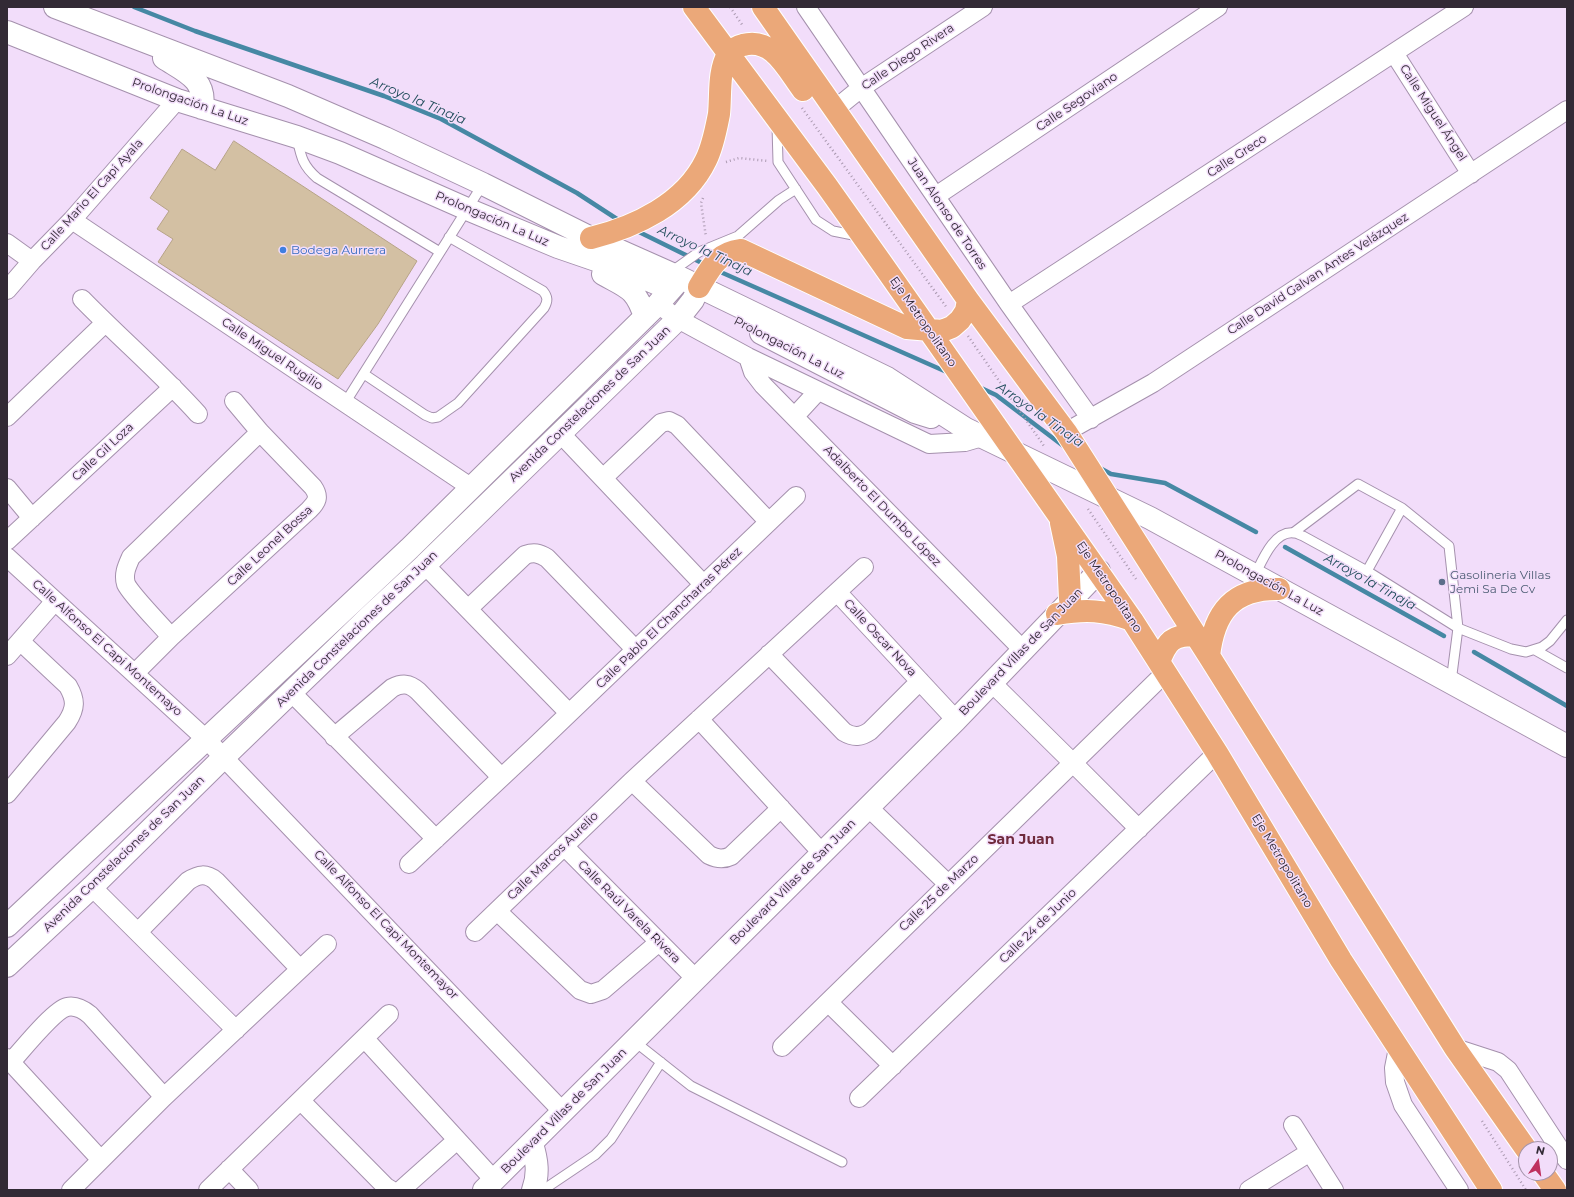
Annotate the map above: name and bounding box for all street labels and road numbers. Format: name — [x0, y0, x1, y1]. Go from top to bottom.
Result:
street label: Calle Diego Rivera — [859, 21, 957, 93]
street label: Calle Miguel Ángel — [1396, 62, 1470, 164]
street label: Calle Segoviano — [1034, 69, 1120, 135]
street label: Prolongación La Luz — [130, 75, 250, 129]
street label: Calle Greco — [1205, 132, 1269, 180]
street label: Calle Mario El Capi Ayala — [38, 136, 146, 254]
street label: Juan Alonso de Torres — [904, 156, 990, 272]
street label: Prolongación La Luz — [433, 189, 551, 249]
street label: Calle David Galvan Antes Velázquez — [1225, 210, 1411, 338]
street label: Eje Metropolitano — [886, 274, 960, 370]
street label: Prolongación La Luz — [731, 314, 847, 382]
street label: Calle Miguel Rugilio — [219, 315, 325, 393]
street label: Avenida Constelaciones de San Juan — [506, 323, 674, 485]
street label: Calle Gil Loza — [69, 420, 137, 484]
street label: Adalberto El Dumbo López — [820, 443, 944, 569]
street label: Calle Leonel Bossa — [224, 503, 316, 589]
street label: Eje Metropolitano — [1073, 539, 1145, 635]
street label: Calle Pablo El Chancharras Pérez — [593, 544, 745, 692]
street label: Prolongación La Luz — [1212, 547, 1326, 619]
street label: Avenida Constelaciones de San Juan — [273, 548, 441, 710]
street label: Calle Alfonso El Capi Montemayo — [29, 577, 185, 719]
street label: Boulevard Villas de San Juan — [956, 585, 1086, 719]
street label: Calle Oscar Nova — [840, 596, 920, 680]
street label: Avenida Constelaciones de San Juan — [40, 773, 208, 935]
street label: Calle Marcos Aurelio — [504, 809, 602, 903]
street label: Eje Metropolitano — [1248, 812, 1316, 910]
street label: Boulevard Villas de San Juan — [727, 816, 859, 948]
street label: Calle Alfonso El Capi Montemayor — [311, 847, 461, 1003]
street label: Calle 25 de Marzo — [896, 852, 982, 934]
street label: Calle Raúl Varela Rivera — [575, 858, 683, 966]
street label: Calle 24 de Junio — [997, 886, 1079, 966]
street label: Boulevard Villas de San Juan — [498, 1045, 630, 1177]

